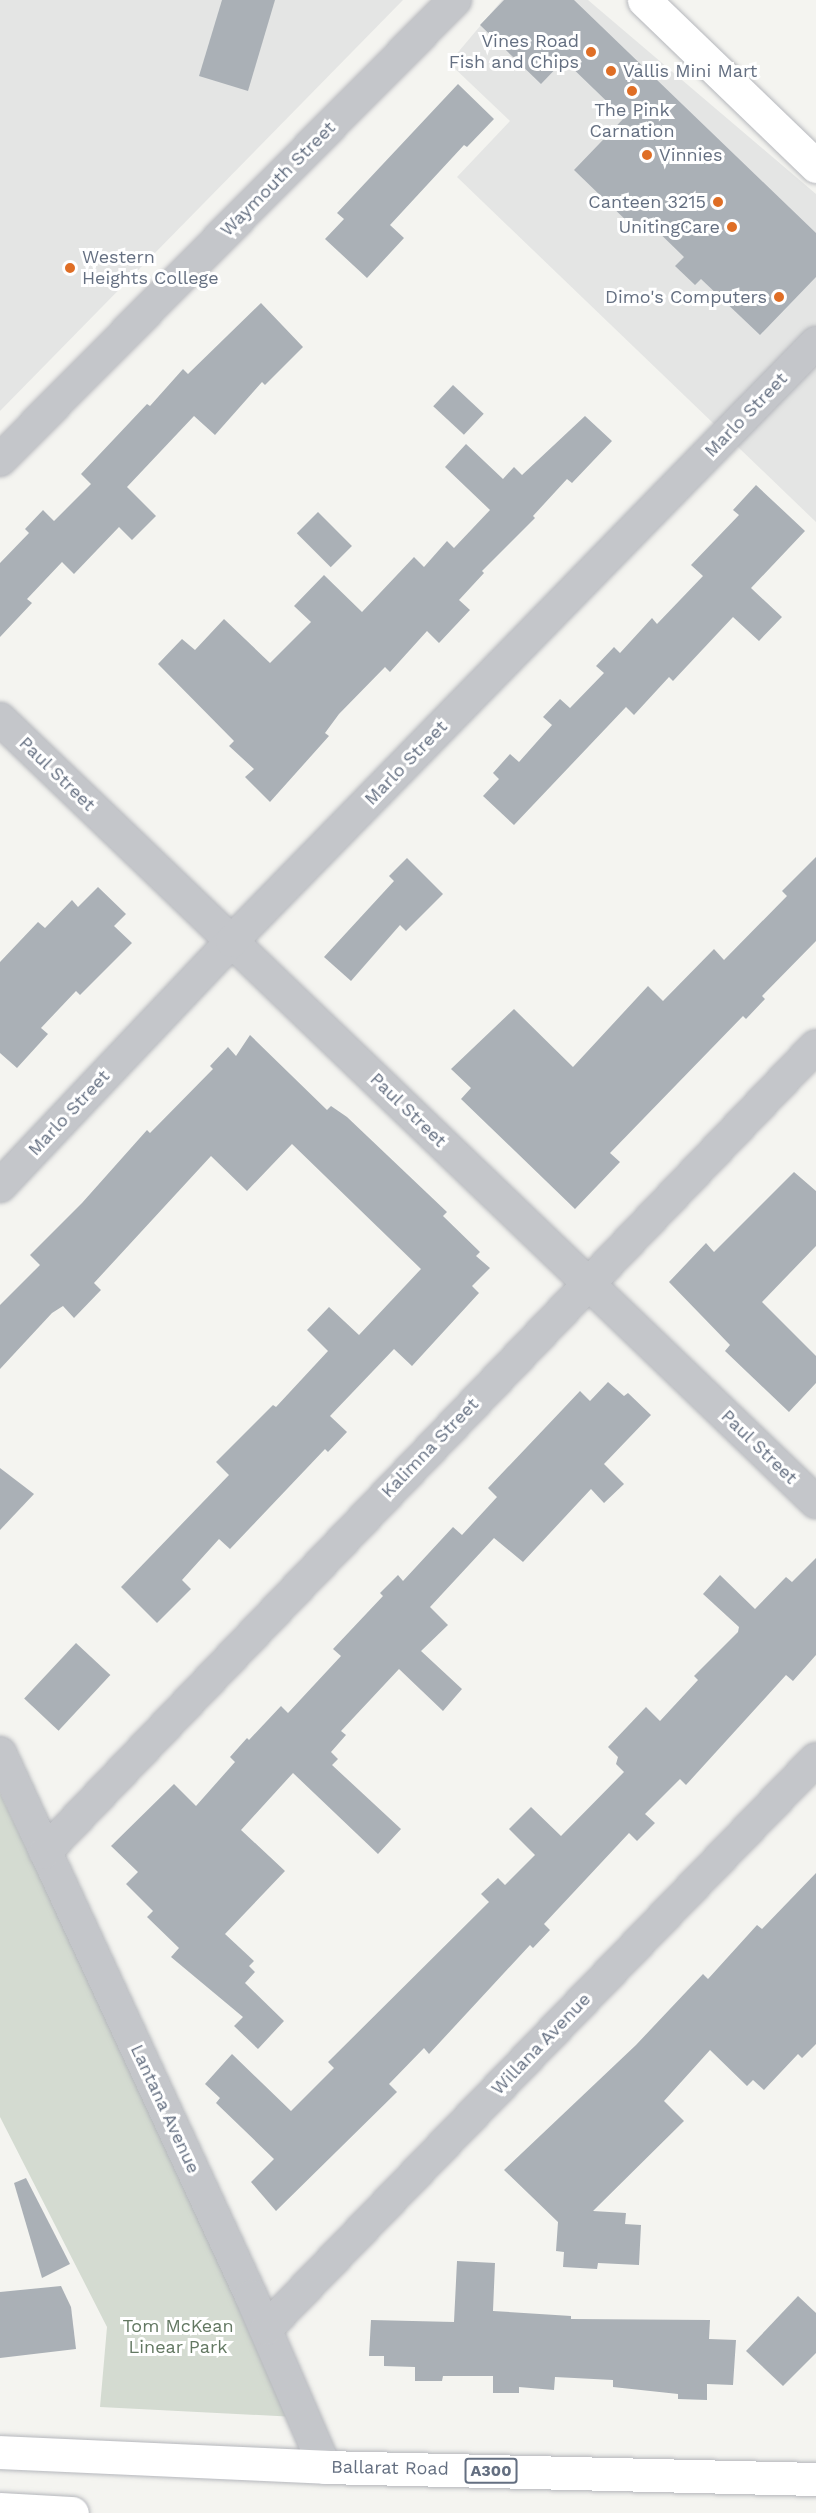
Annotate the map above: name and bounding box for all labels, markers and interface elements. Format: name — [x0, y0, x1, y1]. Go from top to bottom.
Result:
place label: Vines Road Fish and Chips — [449, 31, 579, 74]
marker: Vines Road Fish and Chips — [584, 45, 598, 59]
place label: Vallis Mini Mart — [623, 60, 757, 82]
marker: Vallis Mini Mart — [604, 64, 618, 78]
marker: The Pink Carnation — [625, 84, 639, 98]
place label: The Pink Carnation — [589, 100, 675, 142]
street label: Waymouth Street — [216, 117, 340, 241]
place label: Vinnies — [659, 144, 722, 166]
marker: Vinnies — [640, 148, 654, 162]
place label: Canteen 3215 — [588, 191, 706, 213]
marker: Canteen 3215 — [711, 195, 725, 209]
place label: UnitingCare — [618, 216, 720, 238]
marker: UnitingCare — [725, 220, 739, 234]
place label: Western Heights College — [82, 247, 219, 290]
marker: Western Heights College — [63, 261, 77, 275]
place label: Dimo's Computers — [605, 286, 767, 308]
marker: Dimo's Computers — [772, 290, 786, 304]
street label: Marlo Street — [700, 368, 792, 462]
street label: Marlo Street — [360, 716, 452, 810]
street label: Paul Street — [14, 732, 100, 816]
street label: Marlo Street — [24, 1066, 114, 1160]
street label: Paul Street — [365, 1068, 451, 1152]
street label: Kalimna Street — [377, 1393, 483, 1503]
street label: Paul Street — [716, 1405, 802, 1489]
street label: Willana Avenue — [487, 1988, 595, 2100]
street label: Lantana Avenue — [125, 2041, 205, 2177]
park label: Tom McKean Linear Park — [122, 2316, 234, 2358]
street label: Ballarat Road — [331, 2456, 449, 2480]
road number: A300 — [464, 2458, 518, 2484]

